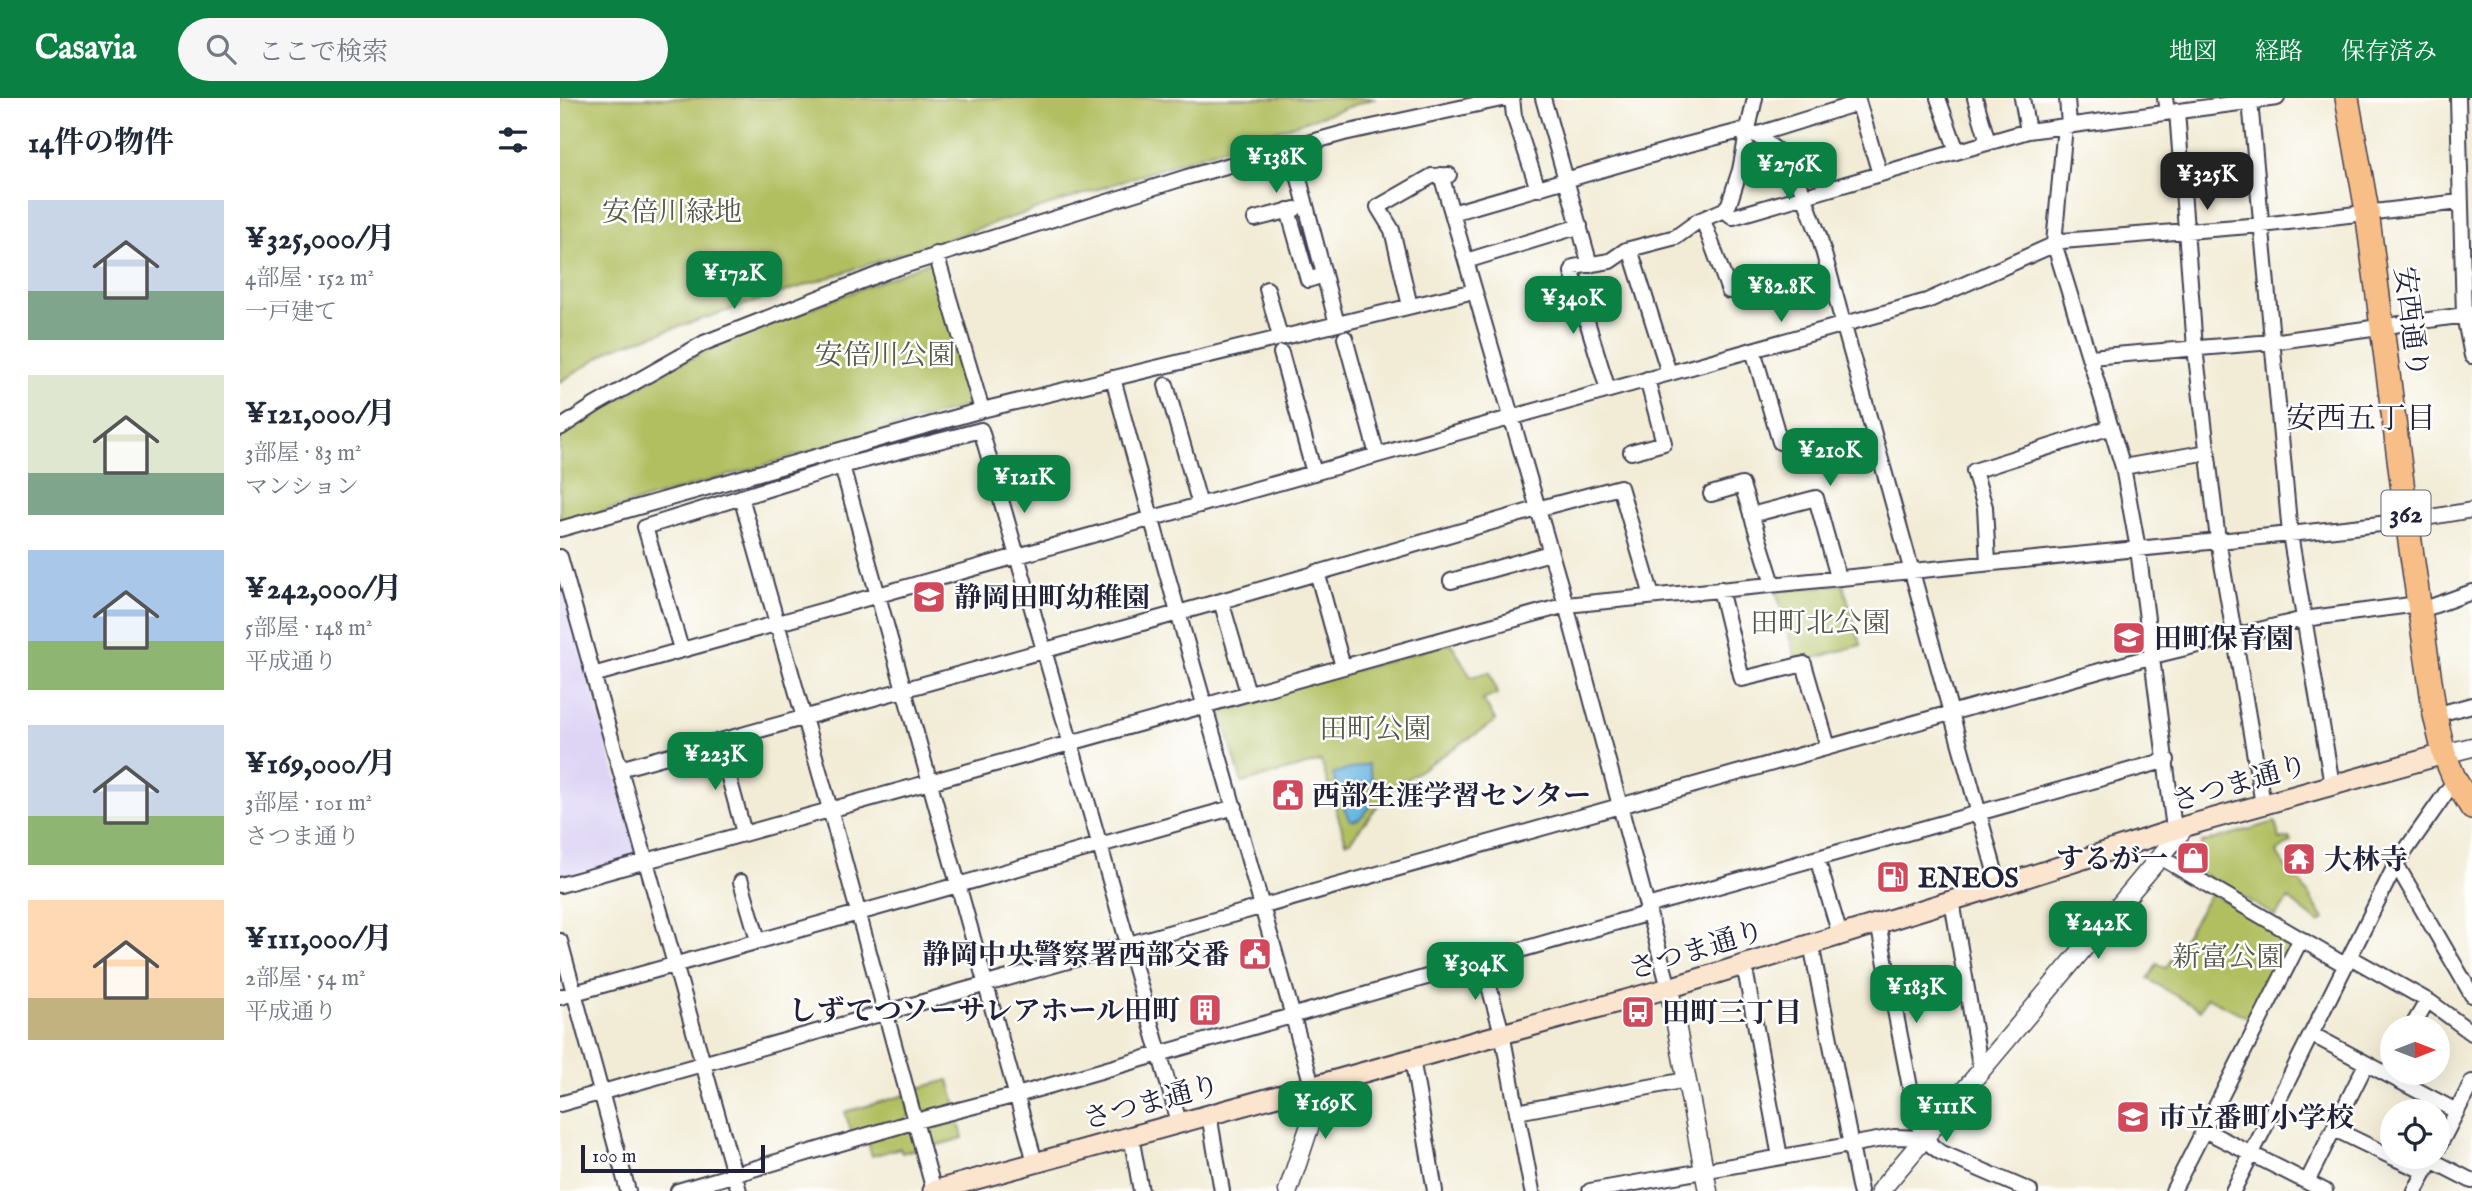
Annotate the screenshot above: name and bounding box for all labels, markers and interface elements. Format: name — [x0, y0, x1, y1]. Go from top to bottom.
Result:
search box — [178, 18, 668, 81]
text: Casavia — [35, 28, 136, 70]
icon: search — [202, 30, 240, 68]
text: ここで検索 — [258, 36, 388, 69]
text: 地図 — [2169, 37, 2217, 68]
text: 経路 — [2255, 37, 2303, 68]
text: 保存済み — [2341, 37, 2437, 68]
icon: filters — [494, 121, 532, 159]
text: 14件の物件 — [28, 125, 174, 163]
pin: ¥138K — [1227, 136, 1325, 195]
pin: ¥276K — [1740, 142, 1838, 202]
text: ¥138K — [1246, 143, 1306, 172]
text: ¥276K — [1757, 150, 1821, 179]
pin: ¥325K — [2158, 152, 2256, 212]
text: ¥325K — [2176, 160, 2238, 189]
park label: 安倍川緑地 — [602, 196, 742, 231]
text: ¥325,000/月 — [245, 221, 395, 259]
icon: home — [84, 228, 168, 312]
pin: ¥172K — [685, 252, 783, 311]
text: ¥172K — [702, 259, 766, 288]
text: 4部屋 · 152 m² — [245, 264, 374, 293]
pin: ¥82.8K — [1724, 264, 1838, 324]
street label: 安西通り — [2385, 265, 2434, 380]
text: ¥82.8K — [1747, 272, 1815, 301]
pin: ¥340K — [1524, 276, 1622, 336]
text: ¥340K — [1541, 284, 1605, 313]
text: 一戸建て — [245, 298, 337, 327]
park label: 安倍川公園 — [815, 339, 955, 374]
text: ¥121,000/月 — [245, 396, 396, 434]
district label: 安西五丁目 — [2286, 401, 2436, 439]
icon: home — [84, 403, 168, 487]
pin: ¥210K — [1781, 428, 1879, 488]
text: ¥210K — [1798, 436, 1862, 465]
text: 3部屋 · 83 m² — [245, 439, 362, 468]
pin: ¥121K — [975, 456, 1073, 515]
text: ¥121K — [993, 463, 1055, 492]
text: マンション — [245, 473, 359, 502]
road number: 362 — [2382, 490, 2430, 536]
text: ¥242,000/月 — [245, 571, 402, 609]
icon: home — [84, 578, 168, 662]
school or university icon: 静岡田町幼稚園 — [910, 578, 948, 616]
place label: 静岡田町幼稚園 — [954, 582, 1150, 617]
park label: 田町北公園 — [1750, 607, 1890, 642]
text: 5部屋 · 148 m² — [245, 614, 373, 643]
school or university icon: 田町保育園 — [2110, 619, 2148, 657]
place label: 田町保育園 — [2154, 623, 2294, 658]
text: 平成通り — [245, 648, 337, 677]
park label: 田町公園 — [1319, 713, 1431, 748]
pin: ¥223K — [666, 732, 764, 792]
text: ¥223K — [683, 740, 747, 769]
text: ¥169,000/月 — [245, 746, 396, 784]
street label: さつま通り — [2168, 748, 2312, 821]
icon: home — [84, 753, 168, 837]
public building icon: 西部生涯学習センター — [1269, 776, 1307, 814]
place label: 西部生涯学習センター — [1312, 780, 1591, 815]
text: 3部屋 · 101 m² — [245, 789, 372, 818]
text: さつま通り — [245, 823, 360, 852]
shop icon: するが一 — [2174, 839, 2212, 877]
temple icon: 大林寺 — [2280, 840, 2318, 878]
place label: するが一 — [2056, 843, 2168, 878]
place label: 大林寺 — [2324, 844, 2408, 879]
fuel station icon: ENEOS — [1874, 858, 1912, 896]
place label: ENEOS — [1918, 862, 2019, 897]
pin: ¥242K — [2049, 902, 2147, 961]
text: ¥242K — [2065, 909, 2131, 938]
street label: さつま通り — [1625, 914, 1769, 989]
text: ¥111,000/月 — [245, 921, 393, 959]
icon: home — [84, 928, 168, 1012]
public building icon: 静岡中央警察署西部交番 — [1236, 935, 1274, 973]
place label: 静岡中央警察署西部交番 — [922, 939, 1230, 974]
park label: 新富公園 — [2172, 941, 2284, 976]
pin: ¥304K — [1426, 942, 1524, 1002]
text: ¥304K — [1443, 950, 1507, 979]
text: 2部屋 · 54 m² — [245, 964, 366, 993]
pin: ¥183K — [1867, 965, 1965, 1025]
text: ¥183K — [1886, 973, 1946, 1002]
building icon: しずてつソーサレアホール田町 — [1186, 991, 1224, 1029]
bus stop icon: 田町三丁目 — [1619, 993, 1657, 1031]
place label: しずてつソーサレアホール田町 — [789, 995, 1180, 1030]
place label: 田町三丁目 — [1662, 997, 1802, 1032]
text: 平成通り — [245, 998, 337, 1027]
north arrow — [2380, 1015, 2450, 1085]
map controls — [2380, 1015, 2450, 1169]
street label: さつま通り — [1079, 1068, 1224, 1138]
pin: ¥169K — [1276, 1082, 1374, 1141]
pin: ¥111K — [1897, 1084, 1995, 1144]
text: ¥169K — [1294, 1089, 1356, 1118]
text: ¥111K — [1916, 1092, 1976, 1121]
school or university icon: 市立番町小学校 — [2114, 1098, 2152, 1136]
button: locate — [2380, 1099, 2450, 1169]
place label: 市立番町小学校 — [2158, 1102, 2354, 1137]
scale bar — [581, 1142, 765, 1174]
text: 100 m — [592, 1145, 636, 1169]

